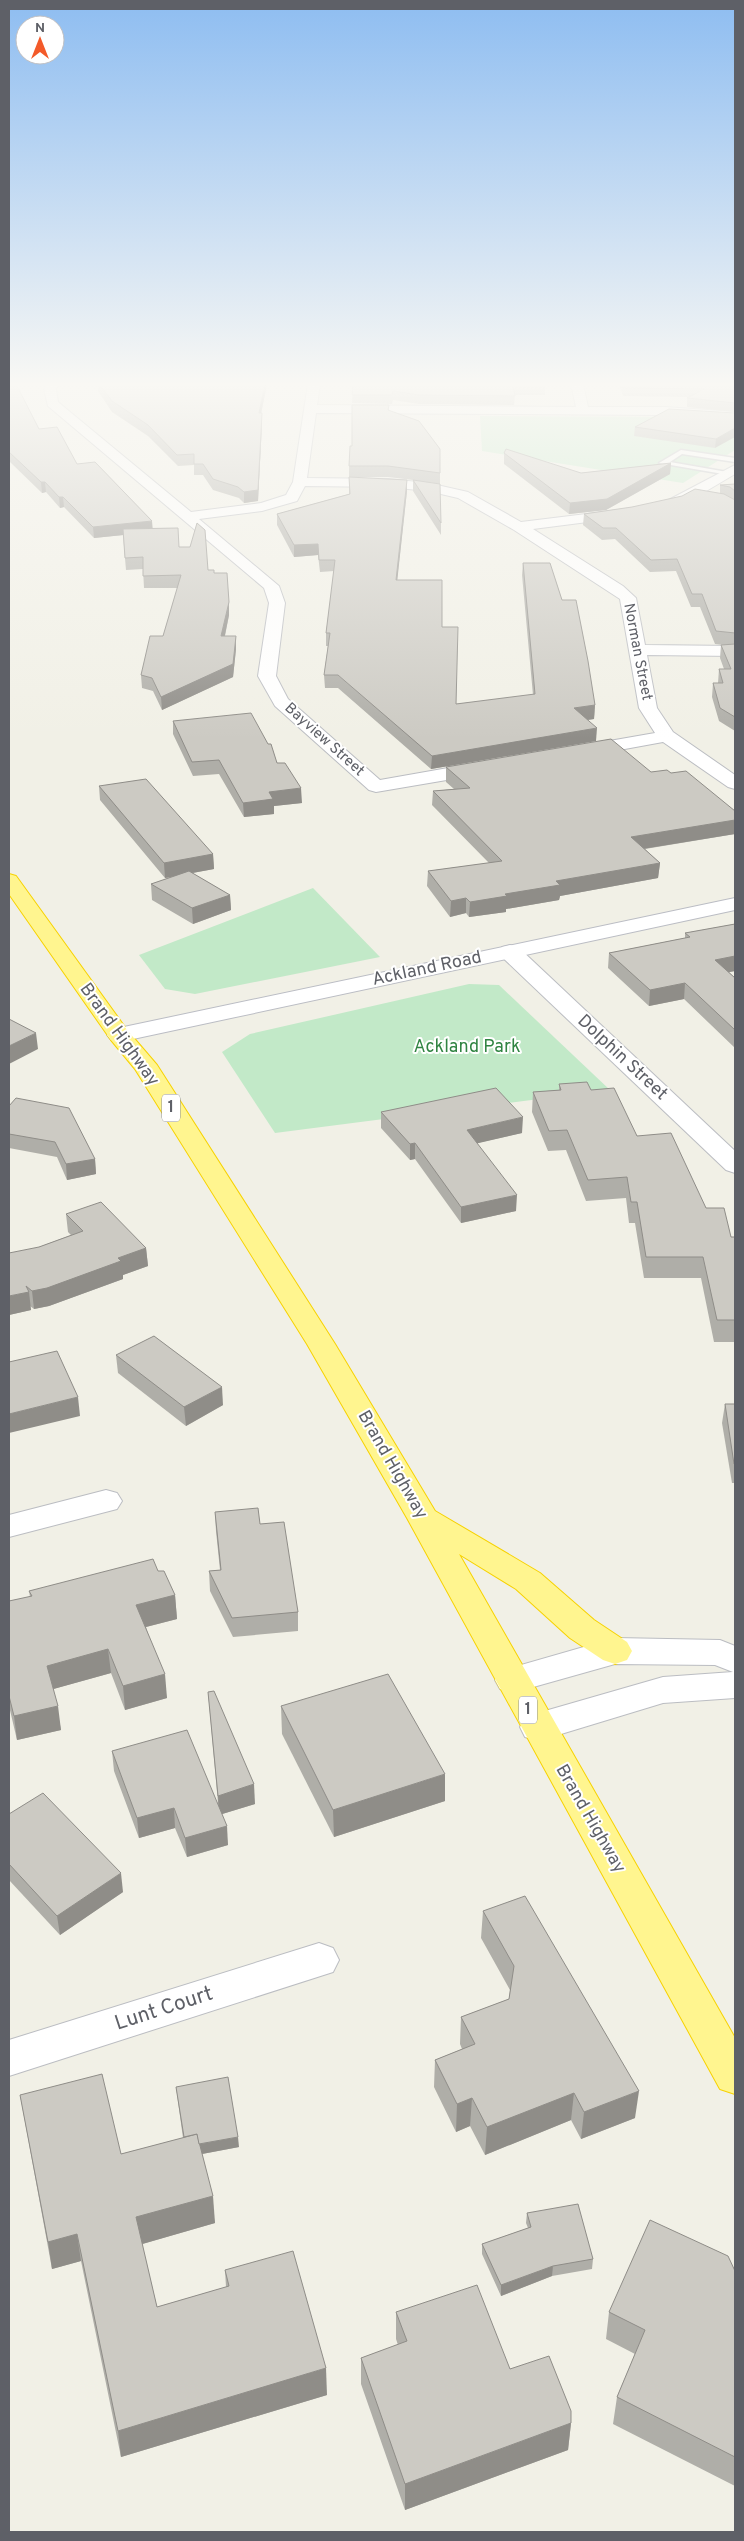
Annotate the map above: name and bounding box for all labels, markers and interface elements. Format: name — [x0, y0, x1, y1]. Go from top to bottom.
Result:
north arrow — [15, 15, 65, 65]
text: N — [35, 20, 45, 37]
street label: Norman Street — [618, 602, 656, 702]
street label: Bayview Street — [280, 699, 368, 781]
street label: Ackland Road — [370, 946, 484, 992]
street label: Brand Highway — [74, 979, 164, 1091]
street label: Dolphin Street — [572, 1010, 672, 1106]
park label: Ackland Park — [414, 1036, 520, 1059]
road number: 1 — [162, 1094, 180, 1122]
street label: Brand Highway — [352, 1406, 432, 1524]
road number: 1 — [519, 1696, 537, 1724]
street label: Brand Highway — [550, 1760, 630, 1878]
street label: Lunt Court — [111, 1980, 217, 2038]

